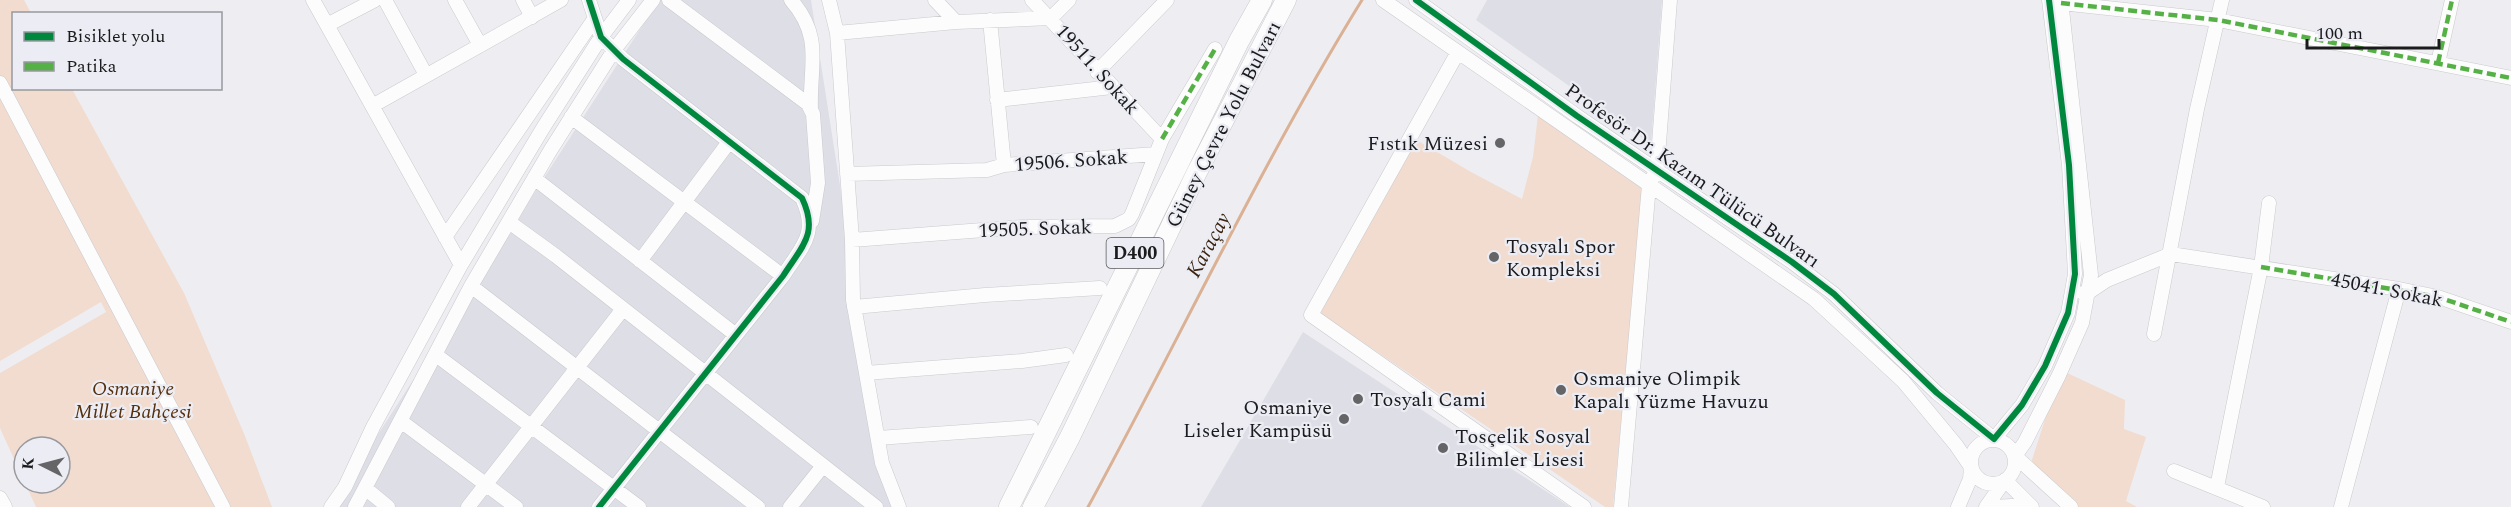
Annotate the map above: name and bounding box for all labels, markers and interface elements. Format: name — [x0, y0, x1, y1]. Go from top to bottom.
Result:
legend — [12, 12, 222, 90]
scale bar — [2307, 12, 2439, 50]
street label: Güney Çevre Yolu Bulvarı — [1159, 16, 1289, 233]
street label: 19511. Sokak — [1048, 17, 1146, 122]
text: 100 m — [2316, 20, 2363, 47]
text: Bisiklet yolu — [66, 23, 165, 50]
text: Patika — [66, 53, 117, 80]
street label: Profesör Dr. Kazım Tülücü Bulvarı — [1559, 76, 1826, 276]
place label: Fıstık Müzesi — [1367, 129, 1488, 159]
marker: Fıstık Müzesi — [1493, 136, 1507, 150]
street label: 19506. Sokak — [1013, 142, 1129, 180]
water label: Karaçay — [1178, 207, 1240, 284]
street label: 19505. Sokak — [978, 212, 1092, 246]
place label: Tosyalı Spor Kompleksi — [1506, 232, 1615, 285]
road number: D400 — [1106, 238, 1164, 268]
marker: Tosyalı Spor Kompleksi — [1487, 250, 1501, 264]
street label: 45041. Sokak — [2328, 264, 2445, 316]
place label: Osmaniye Olimpik Kapalı Yüzme Havuzu — [1573, 364, 1769, 417]
park label: Osmaniye Millet Bahçesi — [74, 374, 192, 427]
marker: Osmaniye Olimpik Kapalı Yüzme Havuzu — [1554, 383, 1568, 397]
place label: Tosyalı Cami — [1370, 385, 1486, 415]
marker: Tosyalı Cami — [1351, 392, 1365, 406]
place label: Osmaniye Liseler Kampüsü — [1183, 393, 1332, 446]
marker: Osmaniye Liseler Kampüsü — [1337, 412, 1351, 426]
place label: Tosçelik Sosyal Bilimler Lisesi — [1455, 422, 1590, 475]
north arrow — [12, 435, 72, 495]
marker: Tosçelik Sosyal Bilimler Lisesi — [1436, 441, 1450, 455]
text: K — [15, 456, 41, 471]

